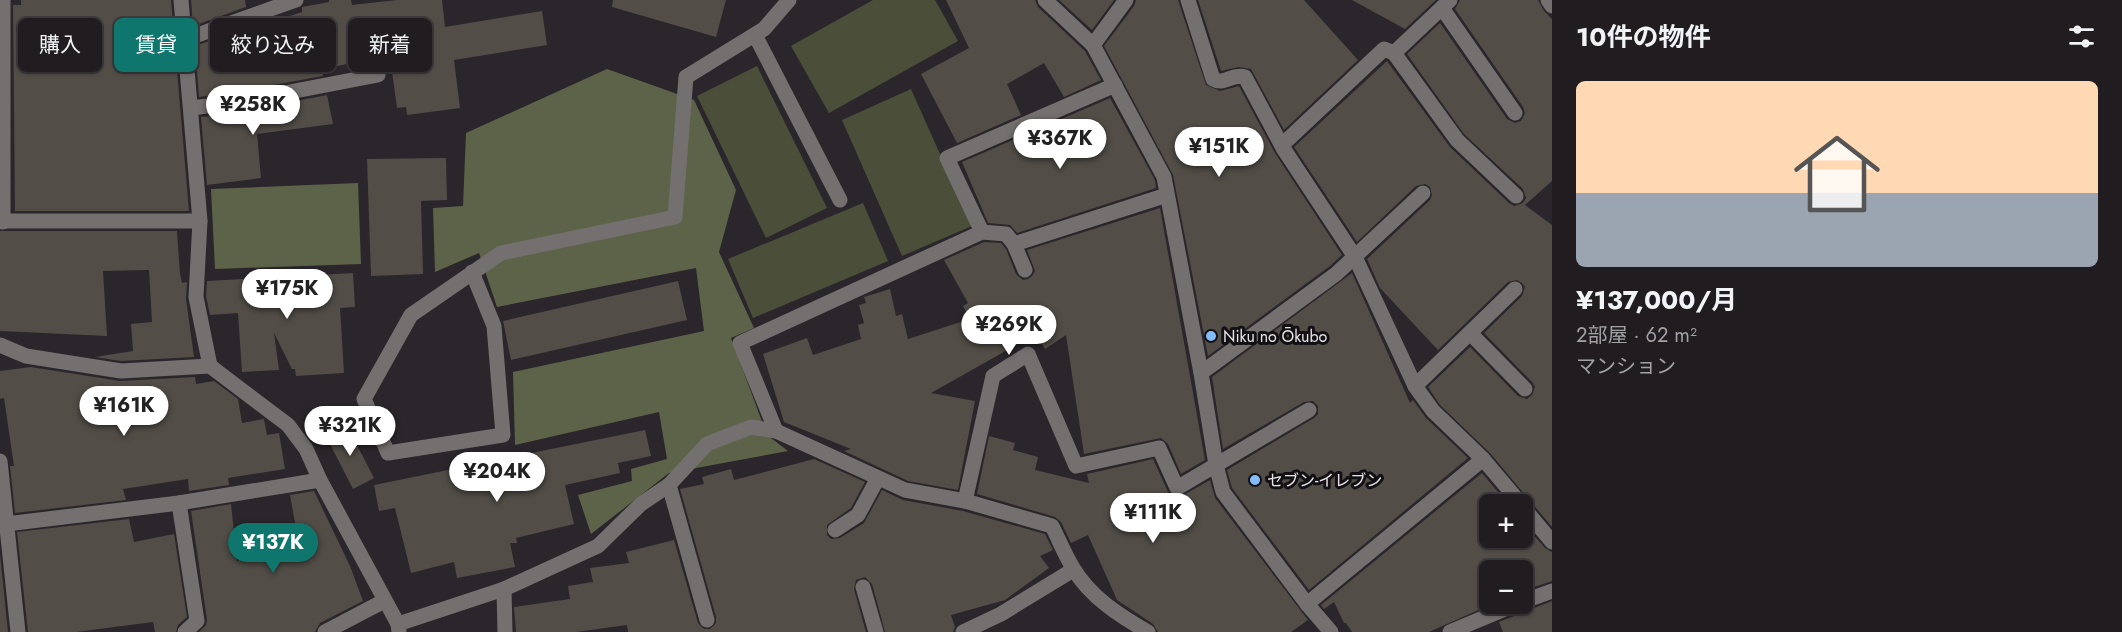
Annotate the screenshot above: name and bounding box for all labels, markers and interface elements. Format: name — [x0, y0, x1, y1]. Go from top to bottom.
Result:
chip: 購入 — [18, 18, 102, 72]
chip: 賃貸 — [114, 18, 198, 72]
chip: 絞り込み — [210, 18, 336, 72]
chip: 新着 — [348, 18, 432, 72]
text: 10件の物件 — [1576, 18, 1710, 56]
icon: filters — [2065, 20, 2098, 53]
pin: ¥258K — [211, 85, 295, 136]
text: ¥258K — [220, 90, 286, 119]
pin: ¥367K — [1018, 119, 1102, 170]
icon: home — [1783, 120, 1891, 228]
text: ¥367K — [1027, 124, 1093, 153]
pin: ¥151K — [1177, 127, 1261, 178]
text: ¥151K — [1189, 132, 1249, 161]
pin: ¥175K — [245, 269, 329, 320]
text: ¥175K — [256, 274, 318, 303]
text: ¥137,000/月 — [1576, 281, 1737, 319]
pin: ¥269K — [967, 305, 1051, 356]
text: ¥269K — [975, 310, 1043, 339]
text: 2部屋 · 62 m² — [1576, 321, 1697, 350]
place label: Niku no Ōkubo — [1223, 325, 1328, 348]
marker: Niku no Ōkubo — [1204, 329, 1218, 343]
text: マンション — [1576, 352, 1676, 381]
pin: ¥161K — [82, 386, 166, 437]
text: ¥161K — [93, 391, 155, 420]
pin: ¥321K — [308, 406, 392, 457]
text: ¥321K — [318, 411, 382, 440]
pin: ¥204K — [455, 452, 539, 503]
text: ¥204K — [463, 457, 531, 486]
place label: セブン-イレブン — [1267, 469, 1382, 492]
marker: セブン-イレブン — [1248, 473, 1262, 487]
pin: ¥111K — [1111, 493, 1195, 544]
map controls — [1479, 494, 1533, 614]
button: + — [1479, 494, 1533, 548]
text: ¥111K — [1124, 498, 1182, 527]
pin: ¥137K — [231, 523, 315, 574]
text: ¥137K — [242, 528, 304, 557]
button: − — [1479, 560, 1533, 614]

